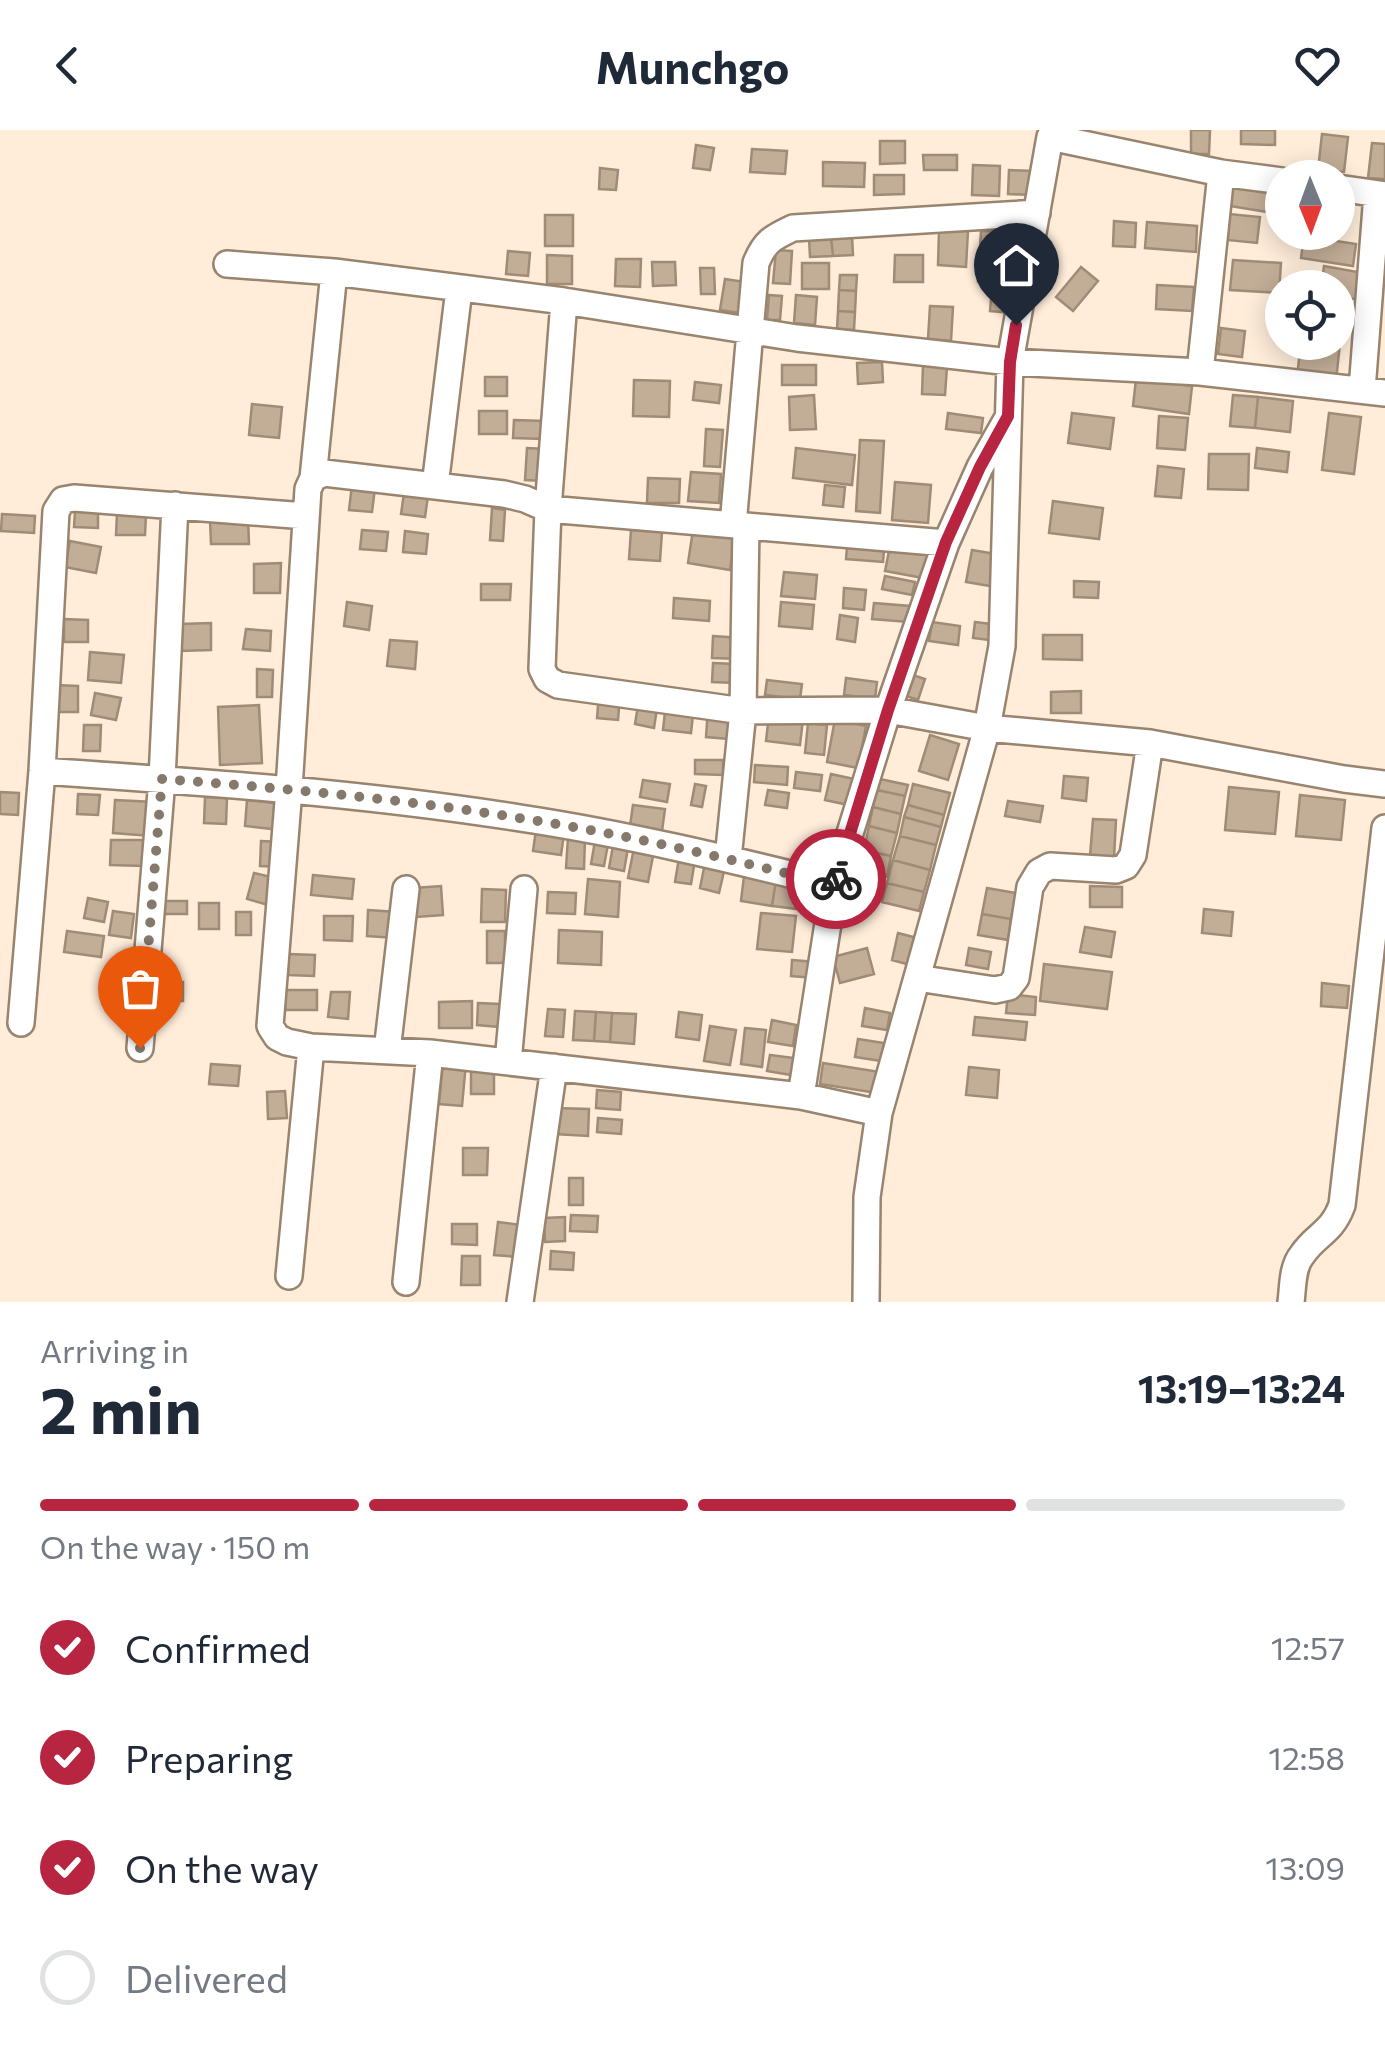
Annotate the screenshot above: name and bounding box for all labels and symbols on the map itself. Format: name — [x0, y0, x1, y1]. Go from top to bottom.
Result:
north arrow — [1265, 160, 1355, 250]
pin — [974, 223, 1059, 326]
courier — [786, 829, 886, 929]
pin — [98, 946, 183, 1049]

